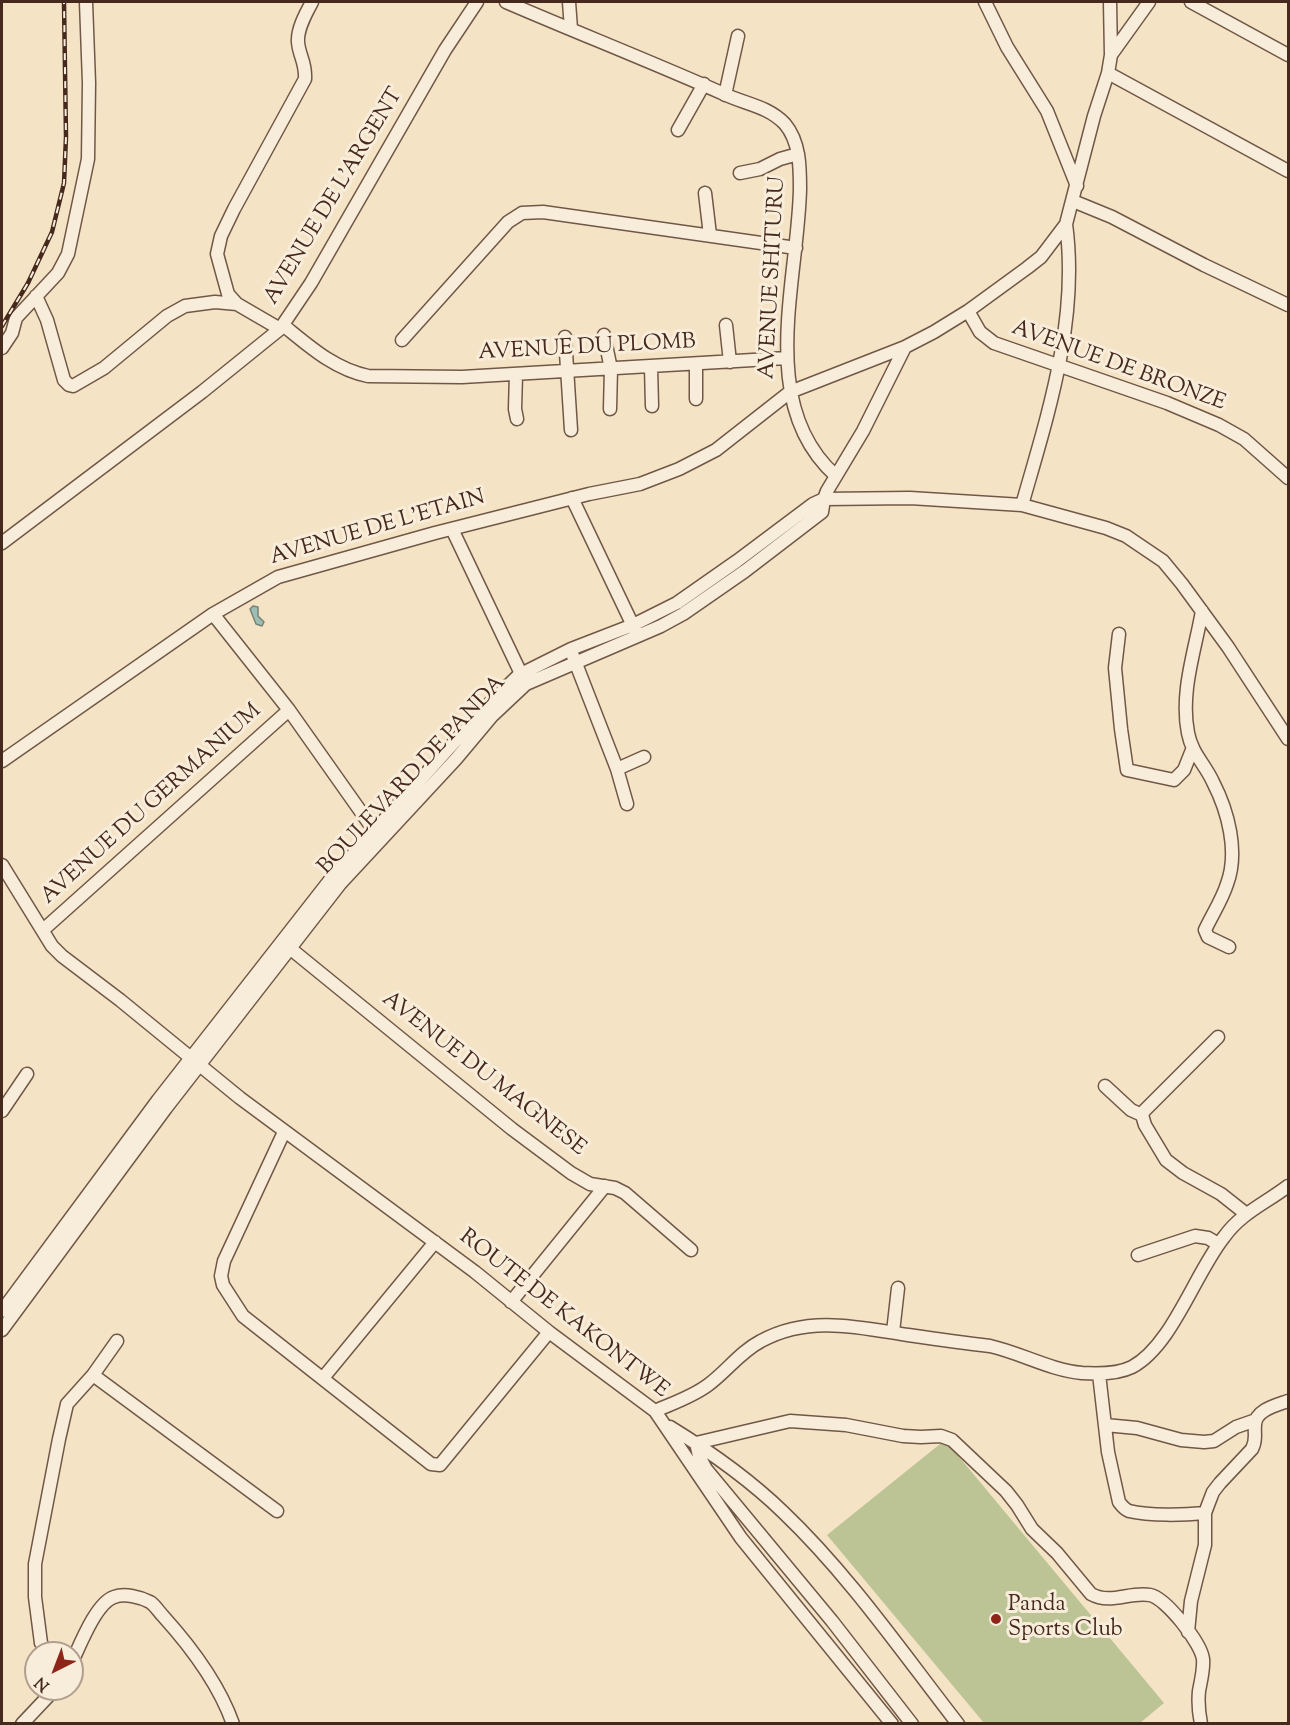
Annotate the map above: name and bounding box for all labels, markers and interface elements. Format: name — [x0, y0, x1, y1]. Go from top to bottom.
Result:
street label: AVENUE DE L'ARGENT — [260, 84, 410, 310]
street label: AVENUE SHITURU — [756, 176, 792, 380]
street label: AVENUE DE BRONZE — [1008, 316, 1228, 418]
street label: AVENUE DU PLOMB — [478, 330, 696, 368]
street label: AVENUE DE L'ETAIN — [267, 486, 489, 572]
street label: BOULEVARD DE PANDA — [314, 671, 512, 881]
street label: AVENUE DU GERMANIUM — [36, 699, 268, 911]
street label: AVENUE DU MAGNESE — [376, 987, 590, 1163]
street label: ROUTE DE KAKONTWE — [453, 1225, 673, 1405]
place label: Panda Sports Club — [1008, 1593, 1123, 1645]
marker: Panda Sports Club — [989, 1612, 1003, 1626]
north arrow — [24, 1641, 84, 1701]
text: N — [31, 1670, 55, 1696]

